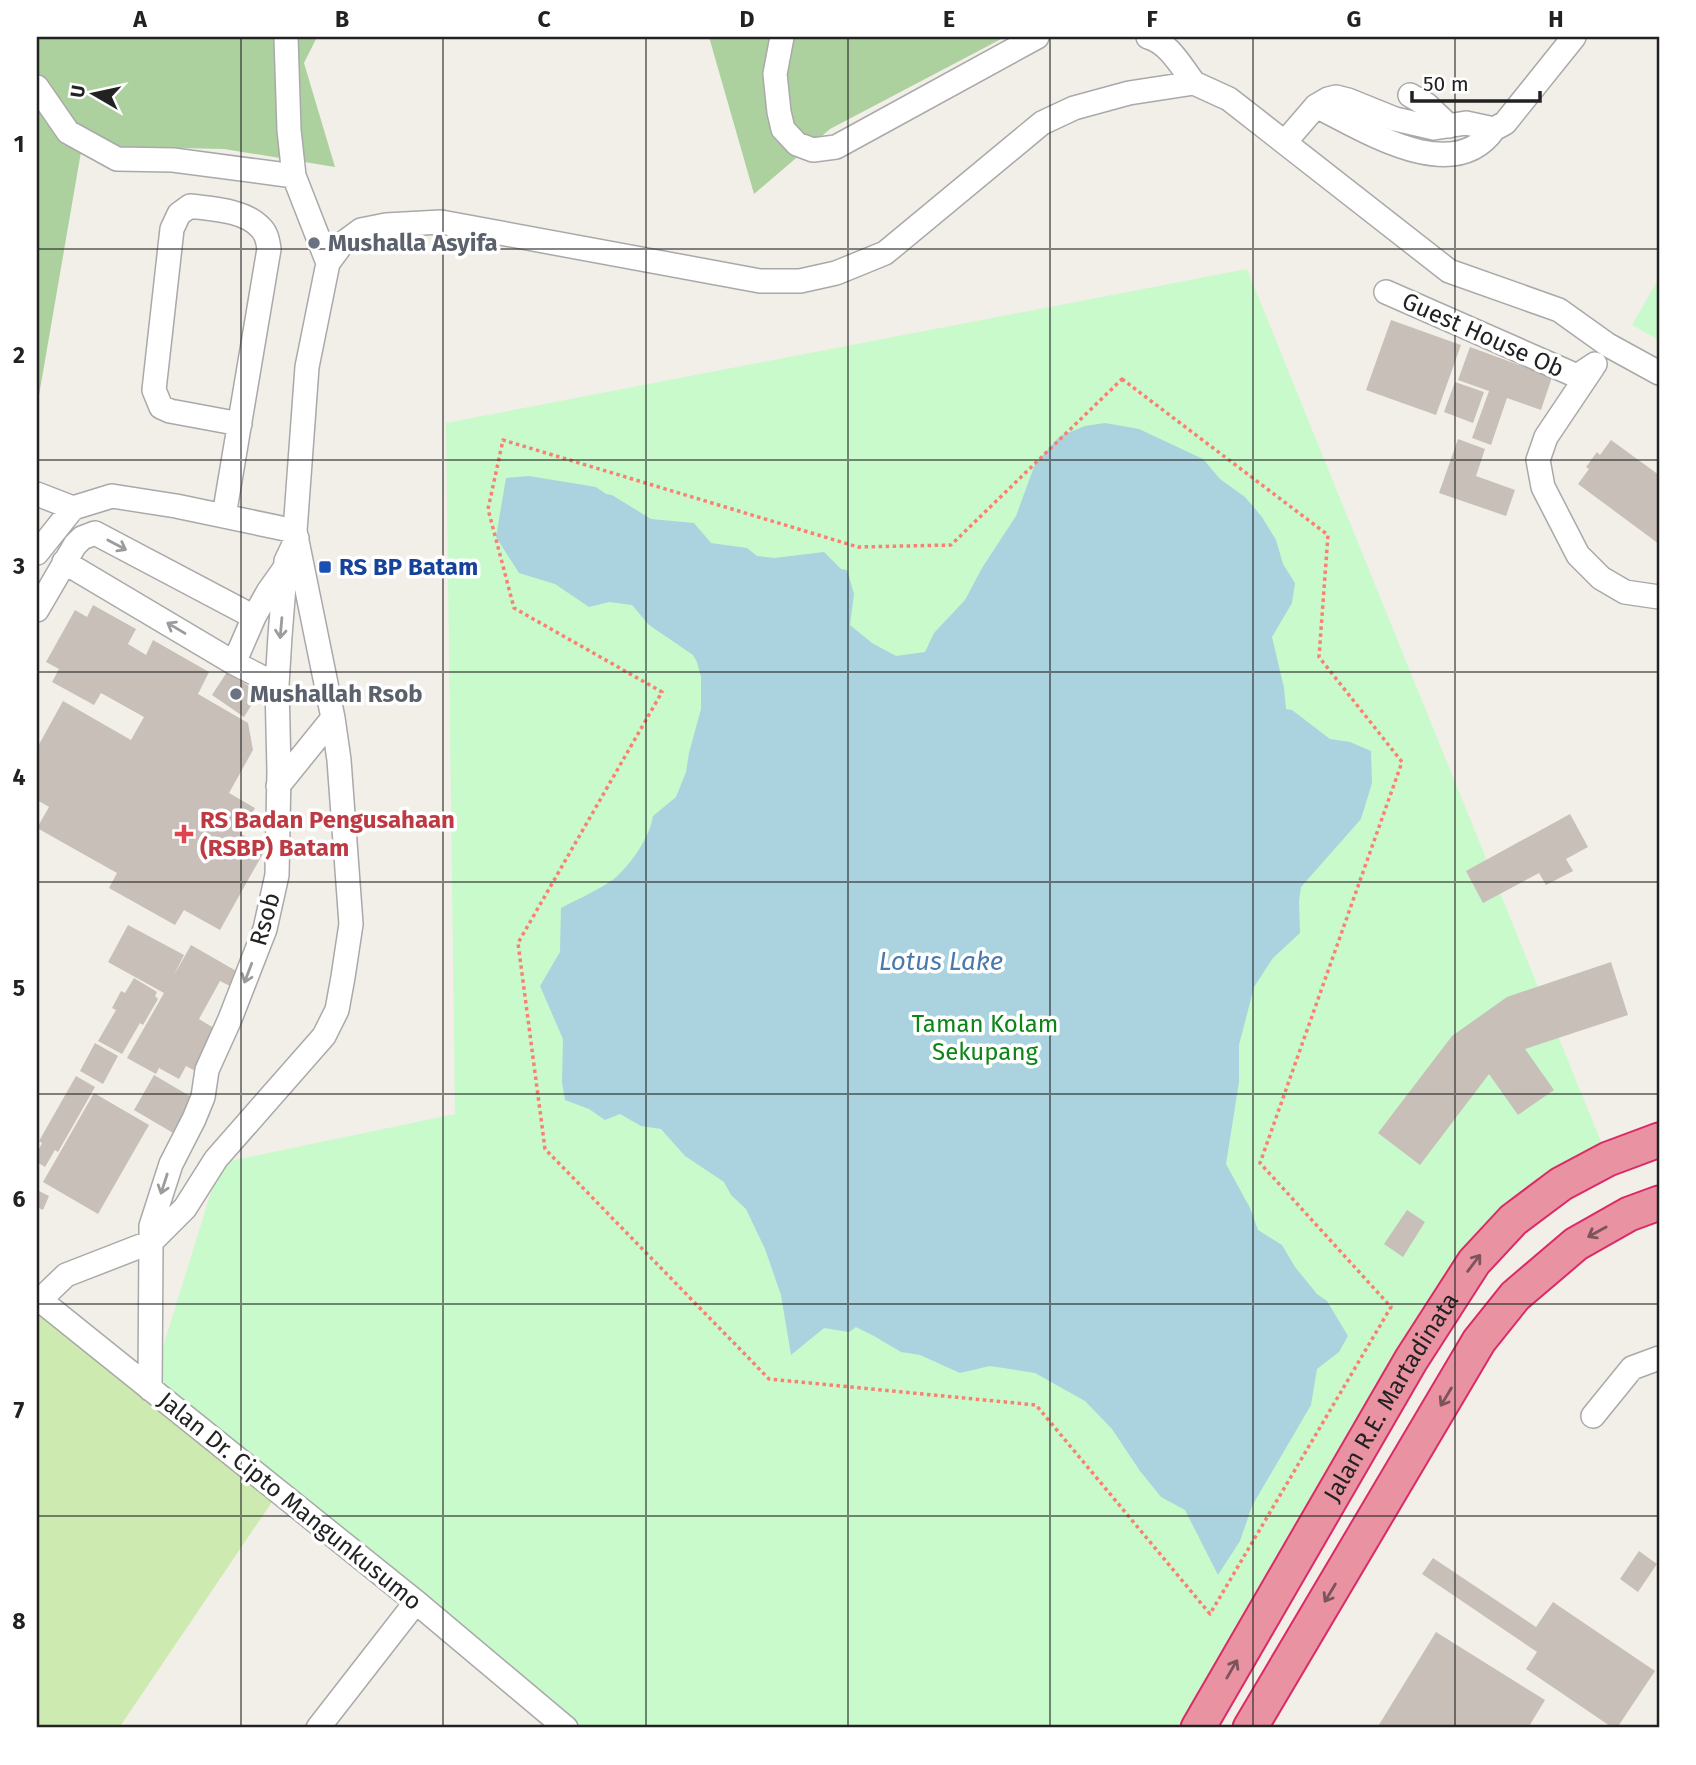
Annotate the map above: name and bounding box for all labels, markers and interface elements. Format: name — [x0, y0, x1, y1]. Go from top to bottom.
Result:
text: A — [132, 5, 147, 33]
text: B — [335, 5, 349, 33]
text: C — [537, 5, 551, 33]
text: D — [740, 5, 755, 33]
text: E — [943, 5, 955, 33]
text: F — [1146, 5, 1158, 33]
text: G — [1347, 5, 1361, 33]
text: H — [1548, 5, 1564, 33]
north arrow — [60, 60, 130, 130]
scale bar — [1412, 60, 1540, 104]
text: 50 m — [1423, 71, 1469, 97]
text: U — [65, 84, 90, 99]
text: 1 — [14, 130, 24, 158]
place label: Mushalla Asyifa — [328, 229, 498, 257]
marker: Mushalla Asyifa — [306, 235, 322, 251]
street label: Guest House Ob — [1398, 287, 1568, 383]
text: 2 — [13, 341, 25, 369]
one-way arrow — [106, 538, 127, 552]
text: 3 — [12, 552, 25, 580]
place label: RS BP Batam — [339, 553, 478, 581]
marker: RS BP Batam — [317, 559, 333, 575]
one-way arrow — [274, 616, 287, 639]
one-way arrow — [166, 621, 186, 635]
place label: Mushallah Rsob — [250, 680, 423, 708]
marker: Mushallah Rsob — [228, 686, 244, 702]
text: 4 — [13, 763, 26, 791]
place label: RS Badan Pengusahaan (RSBP) Batam — [200, 806, 455, 862]
marker: RS Badan Pengusahaan (RSBP) Batam — [174, 824, 194, 844]
street label: Rsob — [244, 889, 286, 949]
water label: Lotus Lake — [879, 946, 1003, 977]
one-way arrow — [240, 962, 253, 984]
text: 5 — [13, 974, 25, 1002]
park label: Taman Kolam Sekupang — [912, 1010, 1058, 1066]
one-way arrow — [157, 1173, 170, 1195]
text: 6 — [13, 1185, 26, 1213]
one-way arrow — [1588, 1225, 1608, 1239]
one-way arrow — [1467, 1255, 1482, 1273]
street label: Jalan R.E. Martadinata — [1318, 1288, 1464, 1507]
street label: Jalan Dr. Cipto Mangunkusumo — [153, 1386, 427, 1616]
one-way arrow — [1439, 1386, 1453, 1406]
text: 7 — [14, 1396, 25, 1424]
one-way arrow — [1323, 1582, 1337, 1602]
text: 8 — [12, 1607, 26, 1635]
one-way arrow — [1226, 1660, 1240, 1680]

